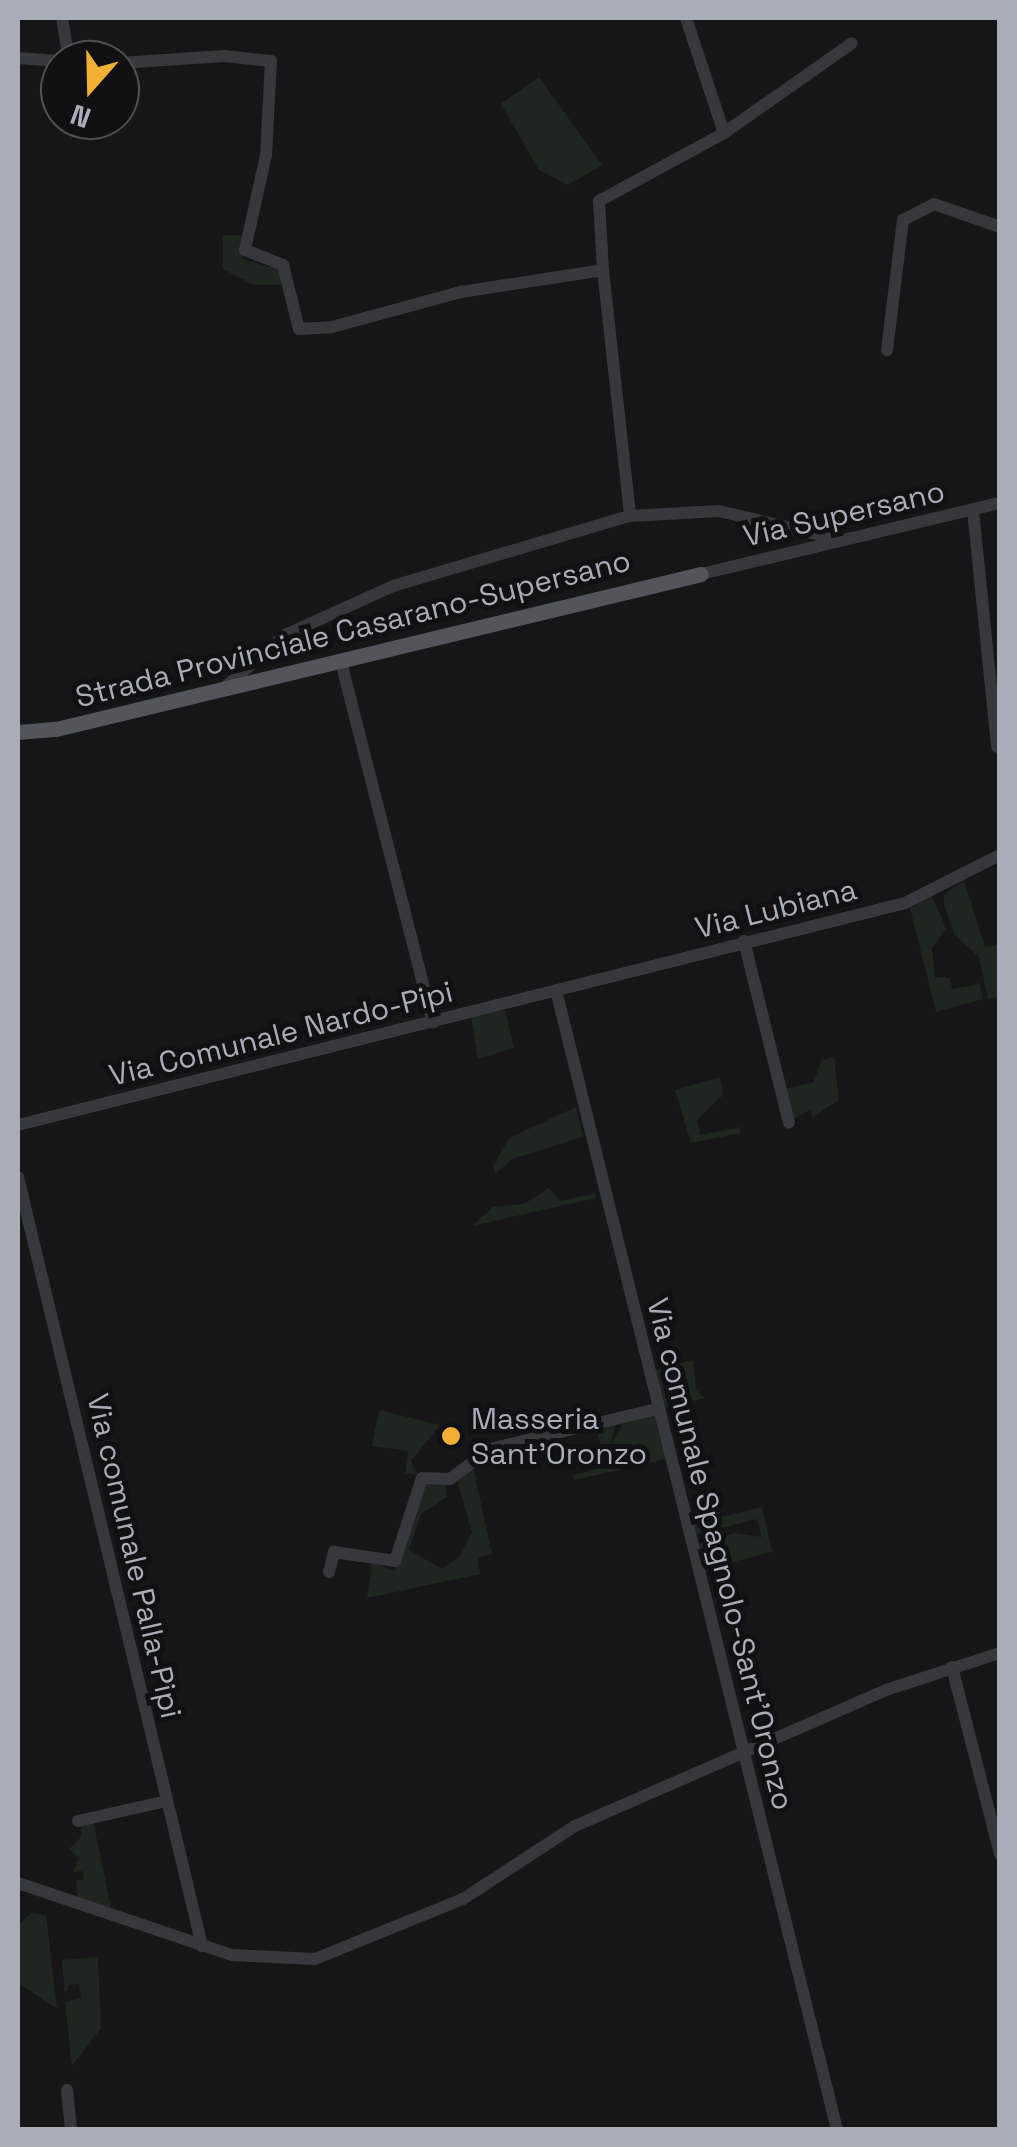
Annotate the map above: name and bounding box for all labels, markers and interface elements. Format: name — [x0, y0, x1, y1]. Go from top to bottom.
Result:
north arrow — [40, 40, 140, 140]
text: N — [65, 96, 95, 136]
street label: Via Supersano — [740, 473, 948, 555]
street label: Strada Provinciale Casarano-Supersano — [72, 542, 634, 716]
street label: Via Lubiana — [692, 872, 860, 946]
street label: Via Comunale Nardo-Pipi — [106, 974, 456, 1094]
street label: Via comunale Spagnolo-Sant'Oronzo — [639, 1294, 801, 1814]
street label: Via comunale Palla-Pipi — [79, 1390, 189, 1722]
place label: Masseria Sant'Oronzo — [471, 1401, 647, 1472]
marker: Masseria Sant'Oronzo — [440, 1425, 462, 1447]

